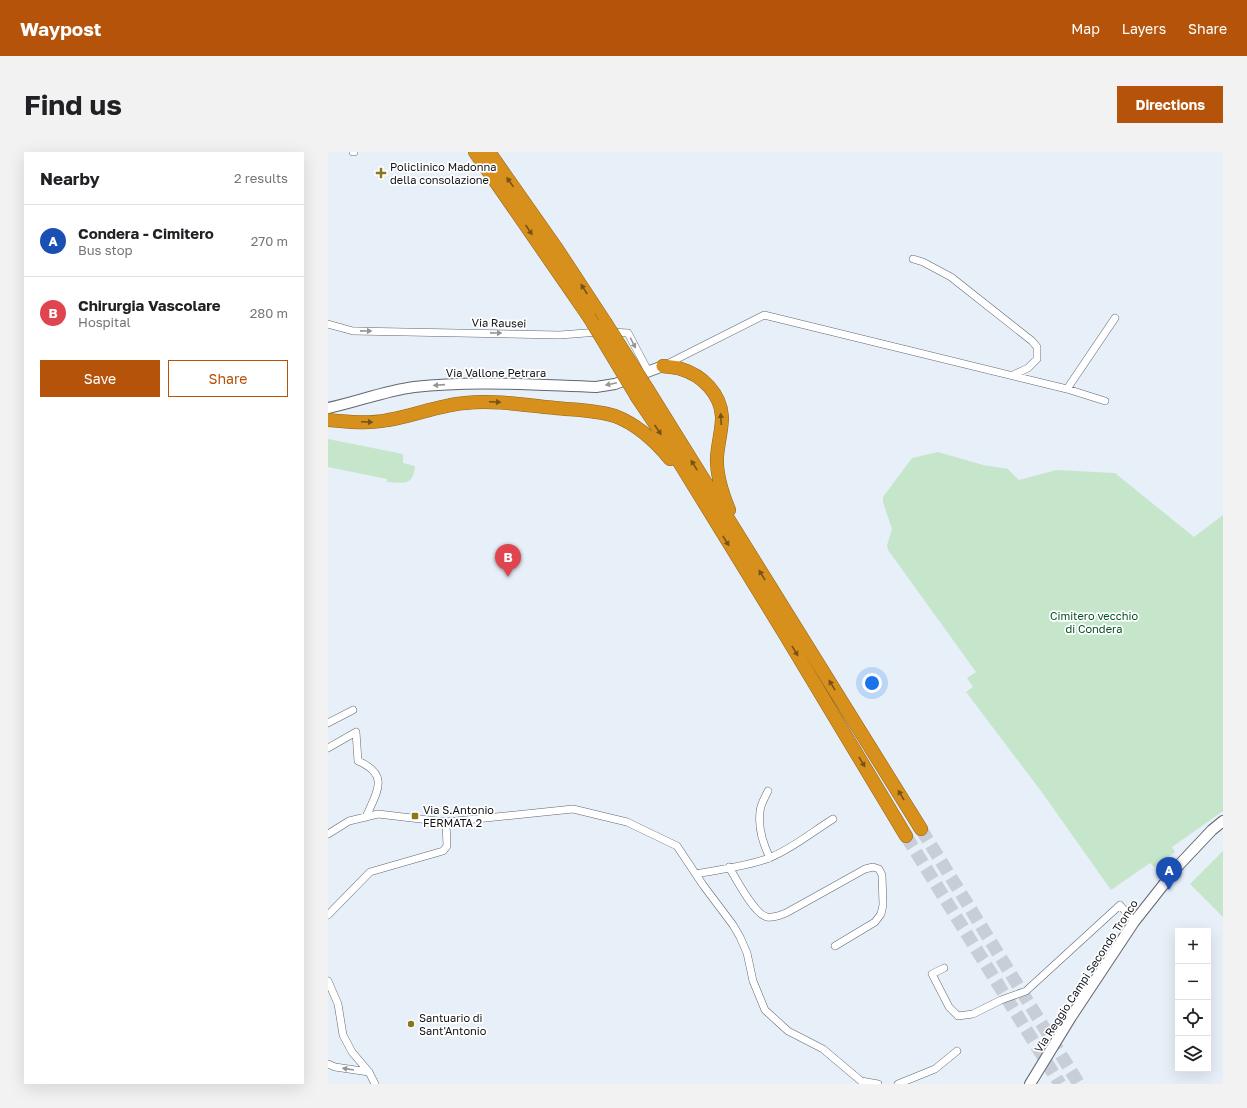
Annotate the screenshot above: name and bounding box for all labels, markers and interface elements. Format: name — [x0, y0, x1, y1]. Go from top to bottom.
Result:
text: Waypost — [20, 17, 101, 40]
text: Map — [1071, 20, 1100, 37]
text: Layers — [1122, 20, 1166, 37]
text: Share — [1188, 20, 1227, 37]
button: Directions — [1117, 86, 1223, 123]
text: Find us — [24, 88, 122, 121]
place label: Policlinico Madonna della consolazione — [390, 160, 496, 186]
marker: Policlinico Madonna della consolazione — [375, 167, 387, 179]
text: Nearby — [40, 168, 100, 189]
text: 2 results — [234, 170, 288, 186]
one-way arrow — [506, 176, 515, 187]
text: Condera - Cimitero — [78, 224, 214, 242]
one-way arrow — [525, 225, 533, 235]
text: A — [48, 233, 58, 249]
text: 270 m — [251, 233, 288, 249]
text: Bus stop — [78, 242, 133, 258]
one-way arrow — [580, 284, 588, 294]
text: Chirurgia Vascolare — [78, 296, 221, 314]
text: B — [48, 305, 58, 321]
text: 280 m — [250, 305, 288, 321]
text: Hospital — [78, 314, 131, 330]
street label: Via Rausei — [472, 316, 527, 329]
one-way arrow — [360, 328, 373, 334]
one-way arrow — [490, 330, 502, 337]
one-way arrow — [630, 338, 637, 349]
button: Save — [40, 360, 160, 397]
button: Share — [168, 360, 288, 397]
street label: Via Vallone Petrara — [446, 366, 546, 379]
one-way arrow — [605, 381, 617, 387]
one-way arrow — [433, 382, 445, 389]
one-way arrow — [489, 399, 501, 406]
one-way arrow — [718, 413, 725, 425]
one-way arrow — [361, 419, 374, 425]
one-way arrow — [655, 424, 662, 435]
one-way arrow — [690, 460, 698, 470]
one-way arrow — [722, 536, 730, 546]
pin: B — [495, 544, 521, 577]
one-way arrow — [759, 569, 766, 581]
park label: Cimitero vecchio di Condera — [1050, 609, 1138, 635]
one-way arrow — [791, 645, 798, 657]
your location — [862, 673, 882, 693]
one-way arrow — [828, 679, 835, 691]
one-way arrow — [858, 756, 865, 768]
one-way arrow — [897, 790, 904, 801]
place label: Via S.Antonio FERMATA 2 — [423, 803, 494, 829]
marker: Via S.Antonio FERMATA 2 — [410, 811, 420, 821]
pin: A — [1156, 857, 1182, 890]
street label: Via Reggio Campi Secondo Tronco — [1031, 897, 1140, 1055]
map controls — [1175, 928, 1211, 1072]
button: + — [1175, 928, 1211, 964]
button: − — [1175, 964, 1211, 1000]
button: locate — [1175, 1000, 1211, 1036]
place label: Santuario di Sant'Antonio — [419, 1011, 487, 1037]
marker: Santuario di Sant'Antonio — [406, 1019, 416, 1029]
button: layers — [1175, 1036, 1211, 1072]
one-way arrow — [342, 1066, 354, 1072]

